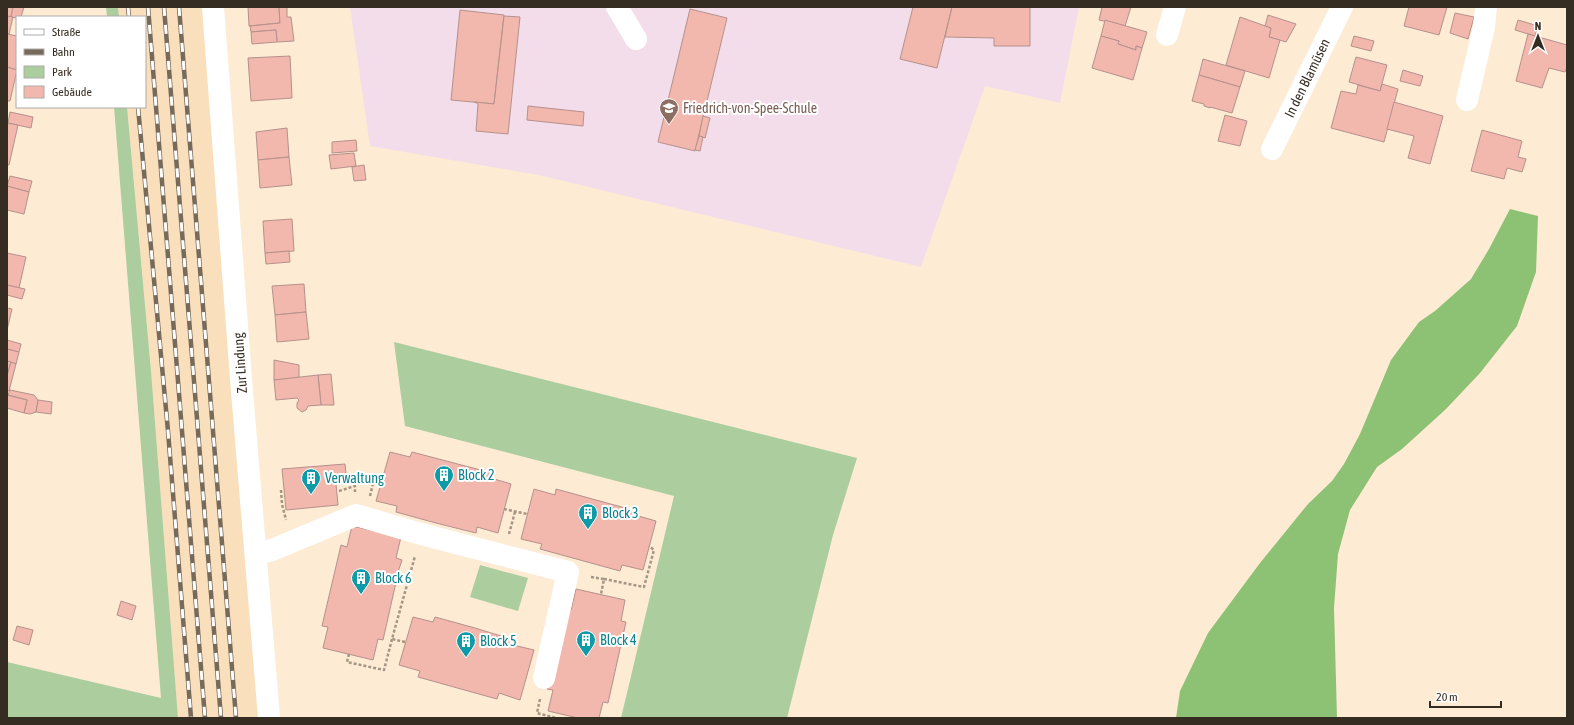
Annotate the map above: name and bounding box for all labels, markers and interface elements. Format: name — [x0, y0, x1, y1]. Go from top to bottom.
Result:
legend — [16, 16, 146, 108]
north arrow — [1518, 16, 1558, 56]
text: N — [1535, 20, 1541, 32]
text: Straße — [52, 25, 80, 39]
street label: In den Blamüsen — [1281, 36, 1333, 120]
text: Bahn — [52, 45, 75, 59]
text: Park — [52, 65, 73, 79]
text: Gebäude — [52, 85, 92, 99]
school or university icon: Friedrich-von-Spee-Schule — [658, 97, 680, 125]
place label: Friedrich-von-Spee-Schule — [683, 100, 817, 116]
street label: Zur Lindung — [230, 332, 250, 394]
building icon: Block 2 — [433, 464, 455, 492]
building icon: Verwaltung — [300, 467, 322, 495]
place label: Block 2 — [458, 467, 495, 483]
place label: Verwaltung — [325, 470, 384, 486]
building icon: Block 3 — [577, 502, 599, 530]
place label: Block 3 — [602, 505, 639, 521]
building icon: Block 6 — [350, 567, 372, 595]
place label: Block 6 — [375, 570, 412, 586]
building icon: Block 4 — [575, 629, 597, 657]
building icon: Block 5 — [455, 630, 477, 658]
place label: Block 4 — [600, 632, 637, 648]
place label: Block 5 — [480, 633, 517, 649]
scale bar — [1430, 683, 1501, 709]
text: 20 m — [1436, 690, 1458, 704]

